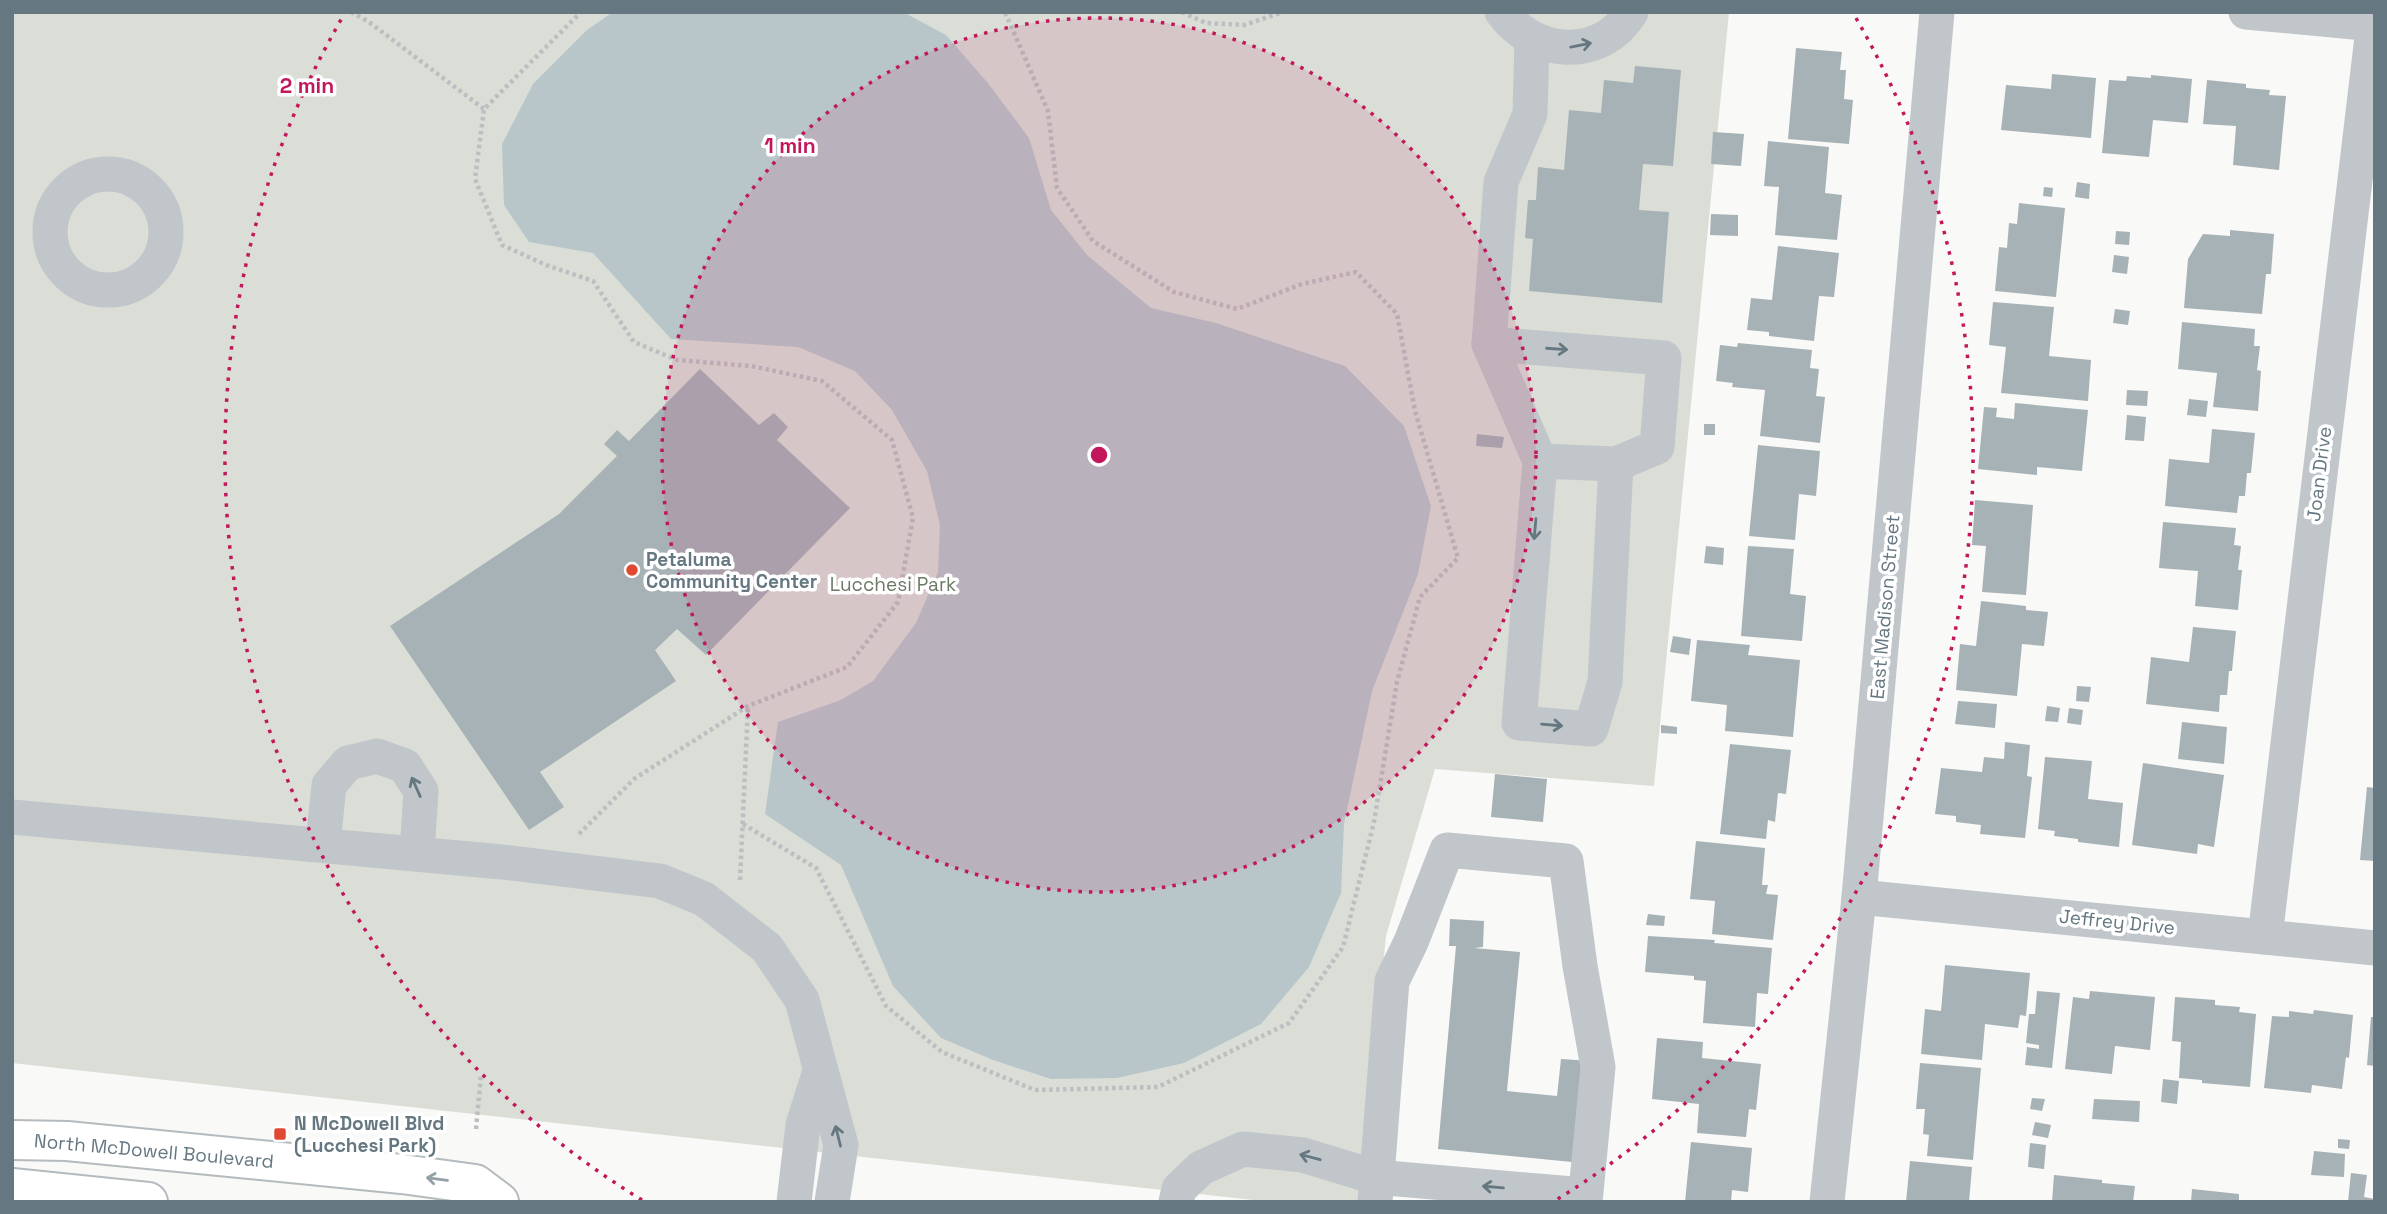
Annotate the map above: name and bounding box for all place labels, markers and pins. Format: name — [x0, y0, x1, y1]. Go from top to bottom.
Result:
centre of rings — [1087, 443, 1111, 467]
place label: Petaluma Community Center — [646, 547, 817, 594]
marker: Petaluma Community Center — [624, 562, 640, 578]
place label: N McDowell Blvd (Lucchesi Park) — [294, 1111, 444, 1158]
marker: N McDowell Blvd (Lucchesi Park) — [272, 1126, 288, 1142]

